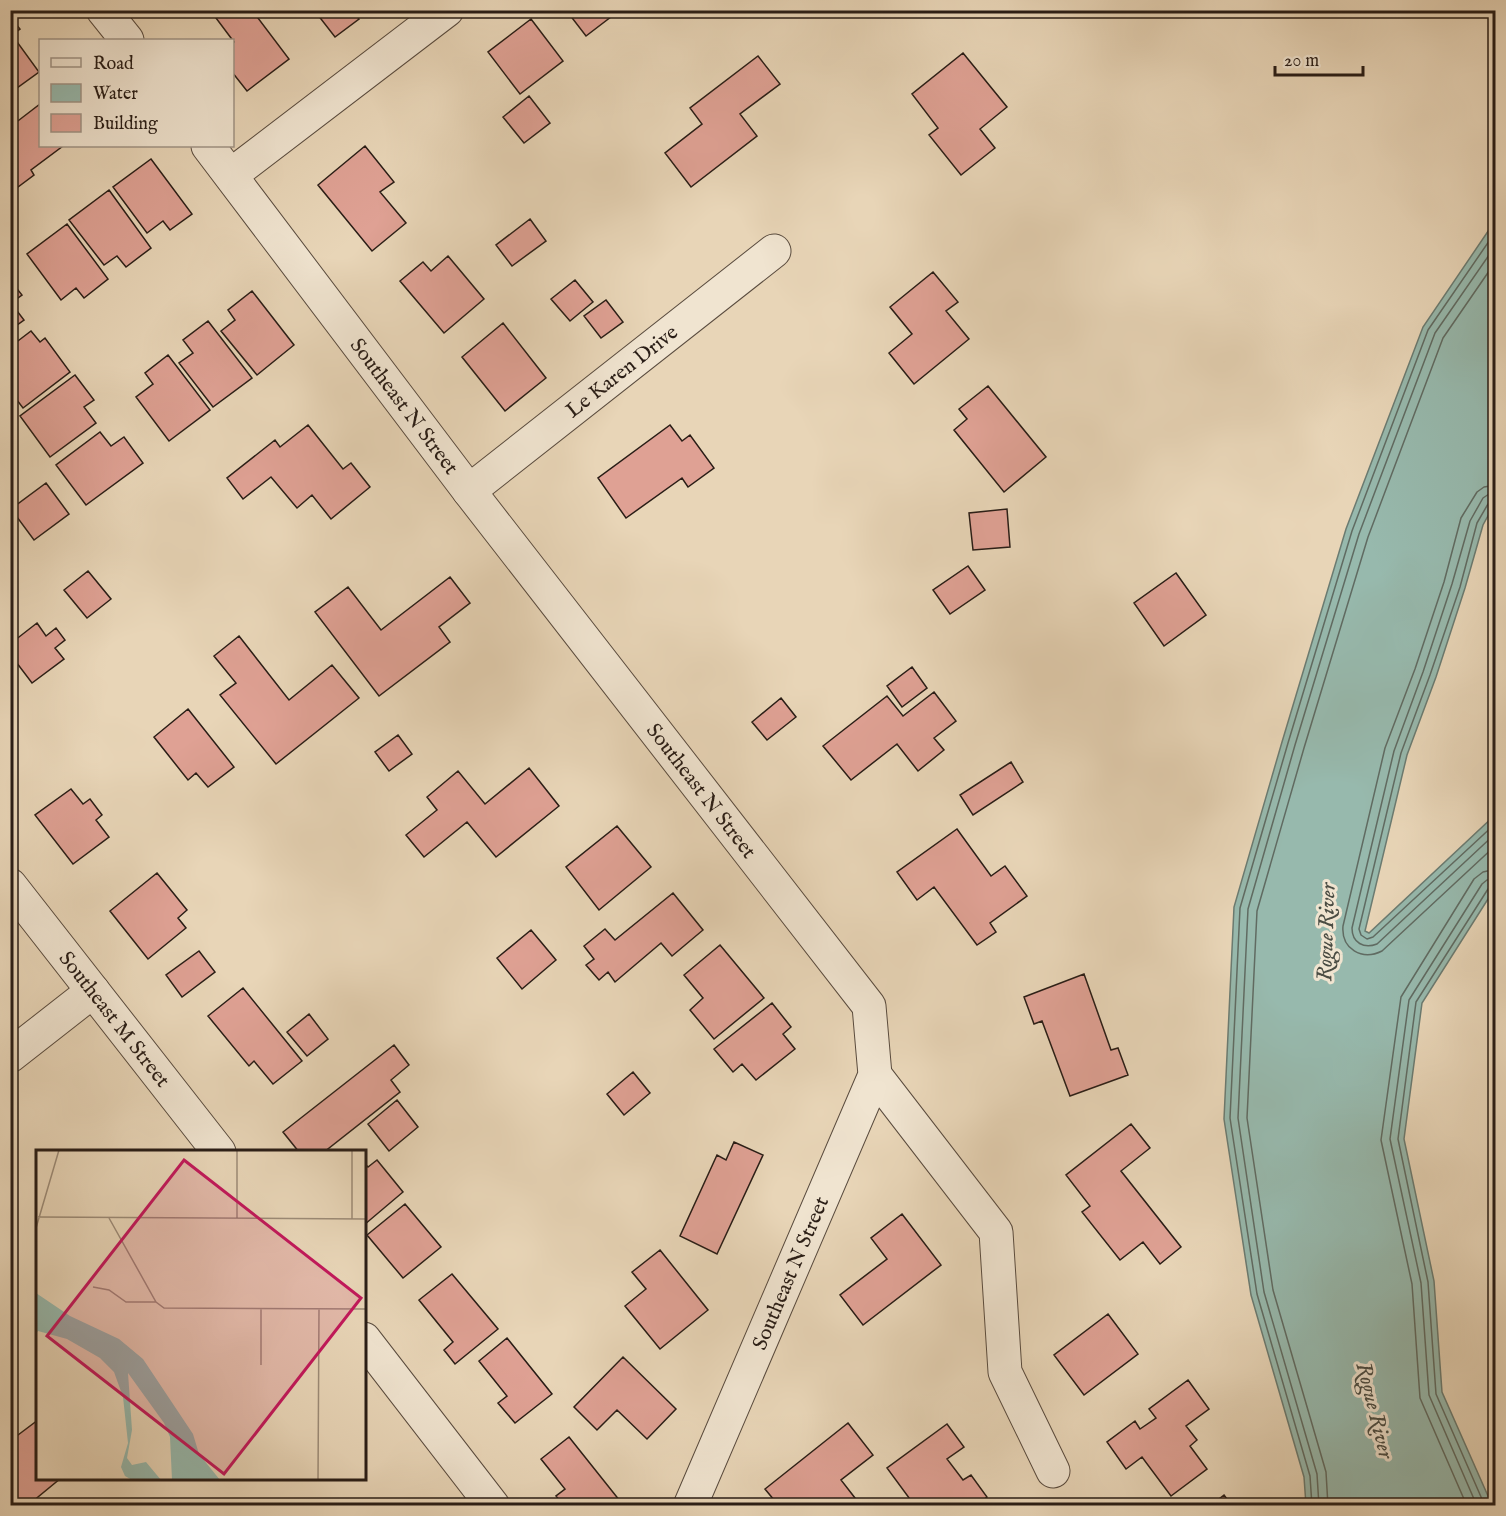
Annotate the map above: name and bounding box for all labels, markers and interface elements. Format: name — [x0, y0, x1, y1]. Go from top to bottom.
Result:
legend — [39, 39, 234, 147]
scale bar — [1275, 39, 1364, 77]
text: 20 m — [1284, 50, 1319, 73]
text: Road — [93, 53, 134, 76]
text: Water — [93, 83, 138, 106]
text: Building — [93, 113, 158, 136]
street label: Le Karen Drive — [561, 319, 684, 425]
street label: Southeast N Street — [343, 333, 464, 480]
street label: Southeast N Street — [640, 718, 762, 865]
water label: Rogue River — [1311, 881, 1343, 982]
street label: Southeast M Street — [52, 946, 175, 1093]
inset map — [36, 1150, 366, 1480]
street label: Southeast N Street — [747, 1193, 836, 1354]
water label: Rogue River — [1349, 1359, 1400, 1463]

